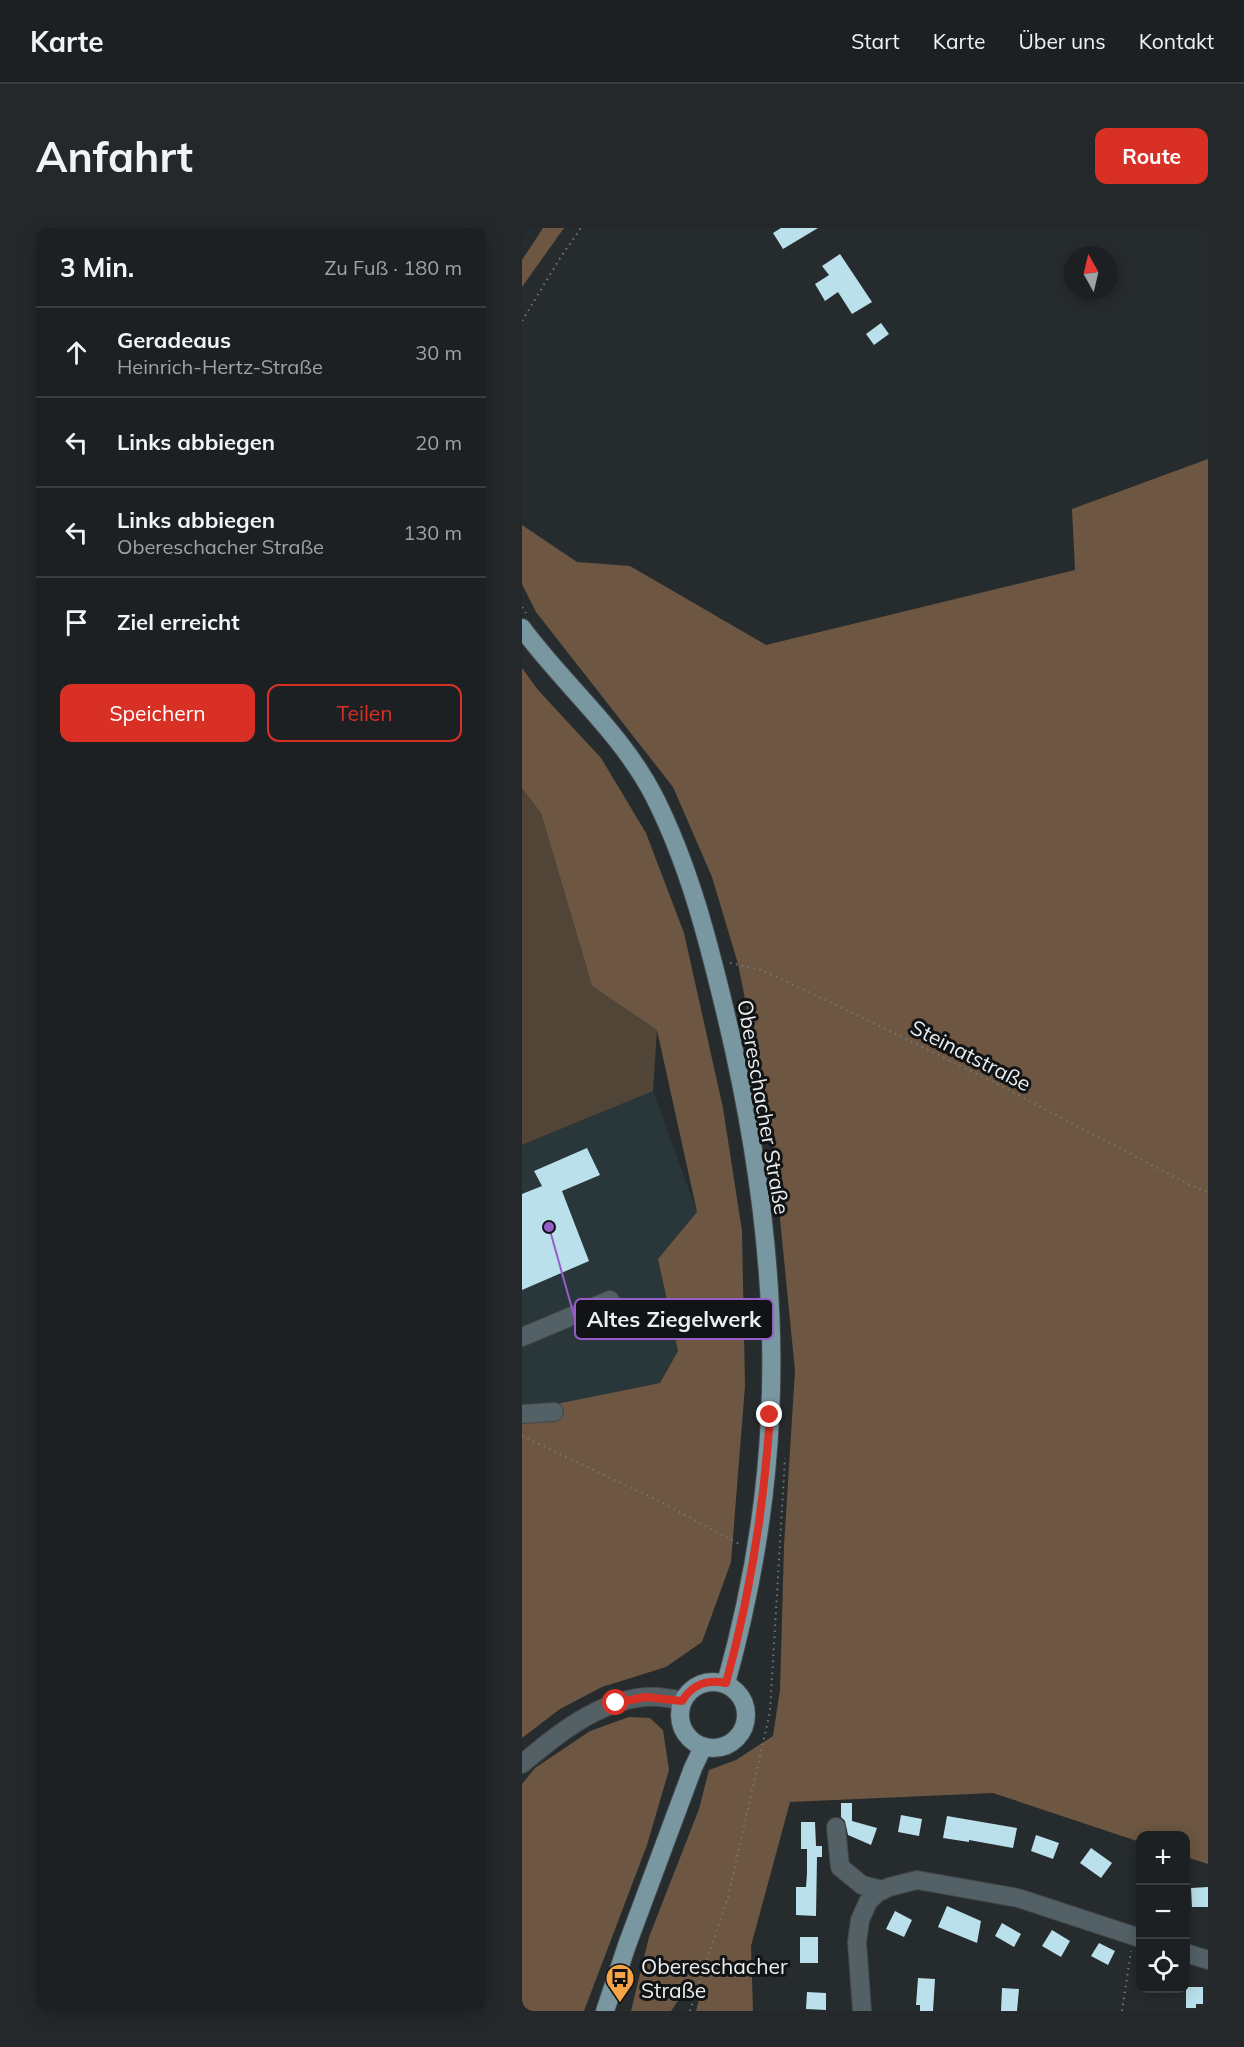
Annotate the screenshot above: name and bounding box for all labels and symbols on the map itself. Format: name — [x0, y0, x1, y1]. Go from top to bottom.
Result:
north arrow — [1064, 246, 1118, 300]
street label: Obereschacher Straße — [732, 998, 796, 1216]
street label: Steinatstraße — [907, 1014, 1035, 1096]
callout: Altes Ziegelwerk — [575, 1299, 773, 1339]
text: Altes Ziegelwerk — [587, 1305, 762, 1333]
route end — [756, 1401, 782, 1427]
route start — [602, 1689, 628, 1715]
place label: Obereschacher Straße — [641, 1953, 788, 2003]
bus stop icon: Obereschacher Straße — [604, 1962, 636, 2004]

